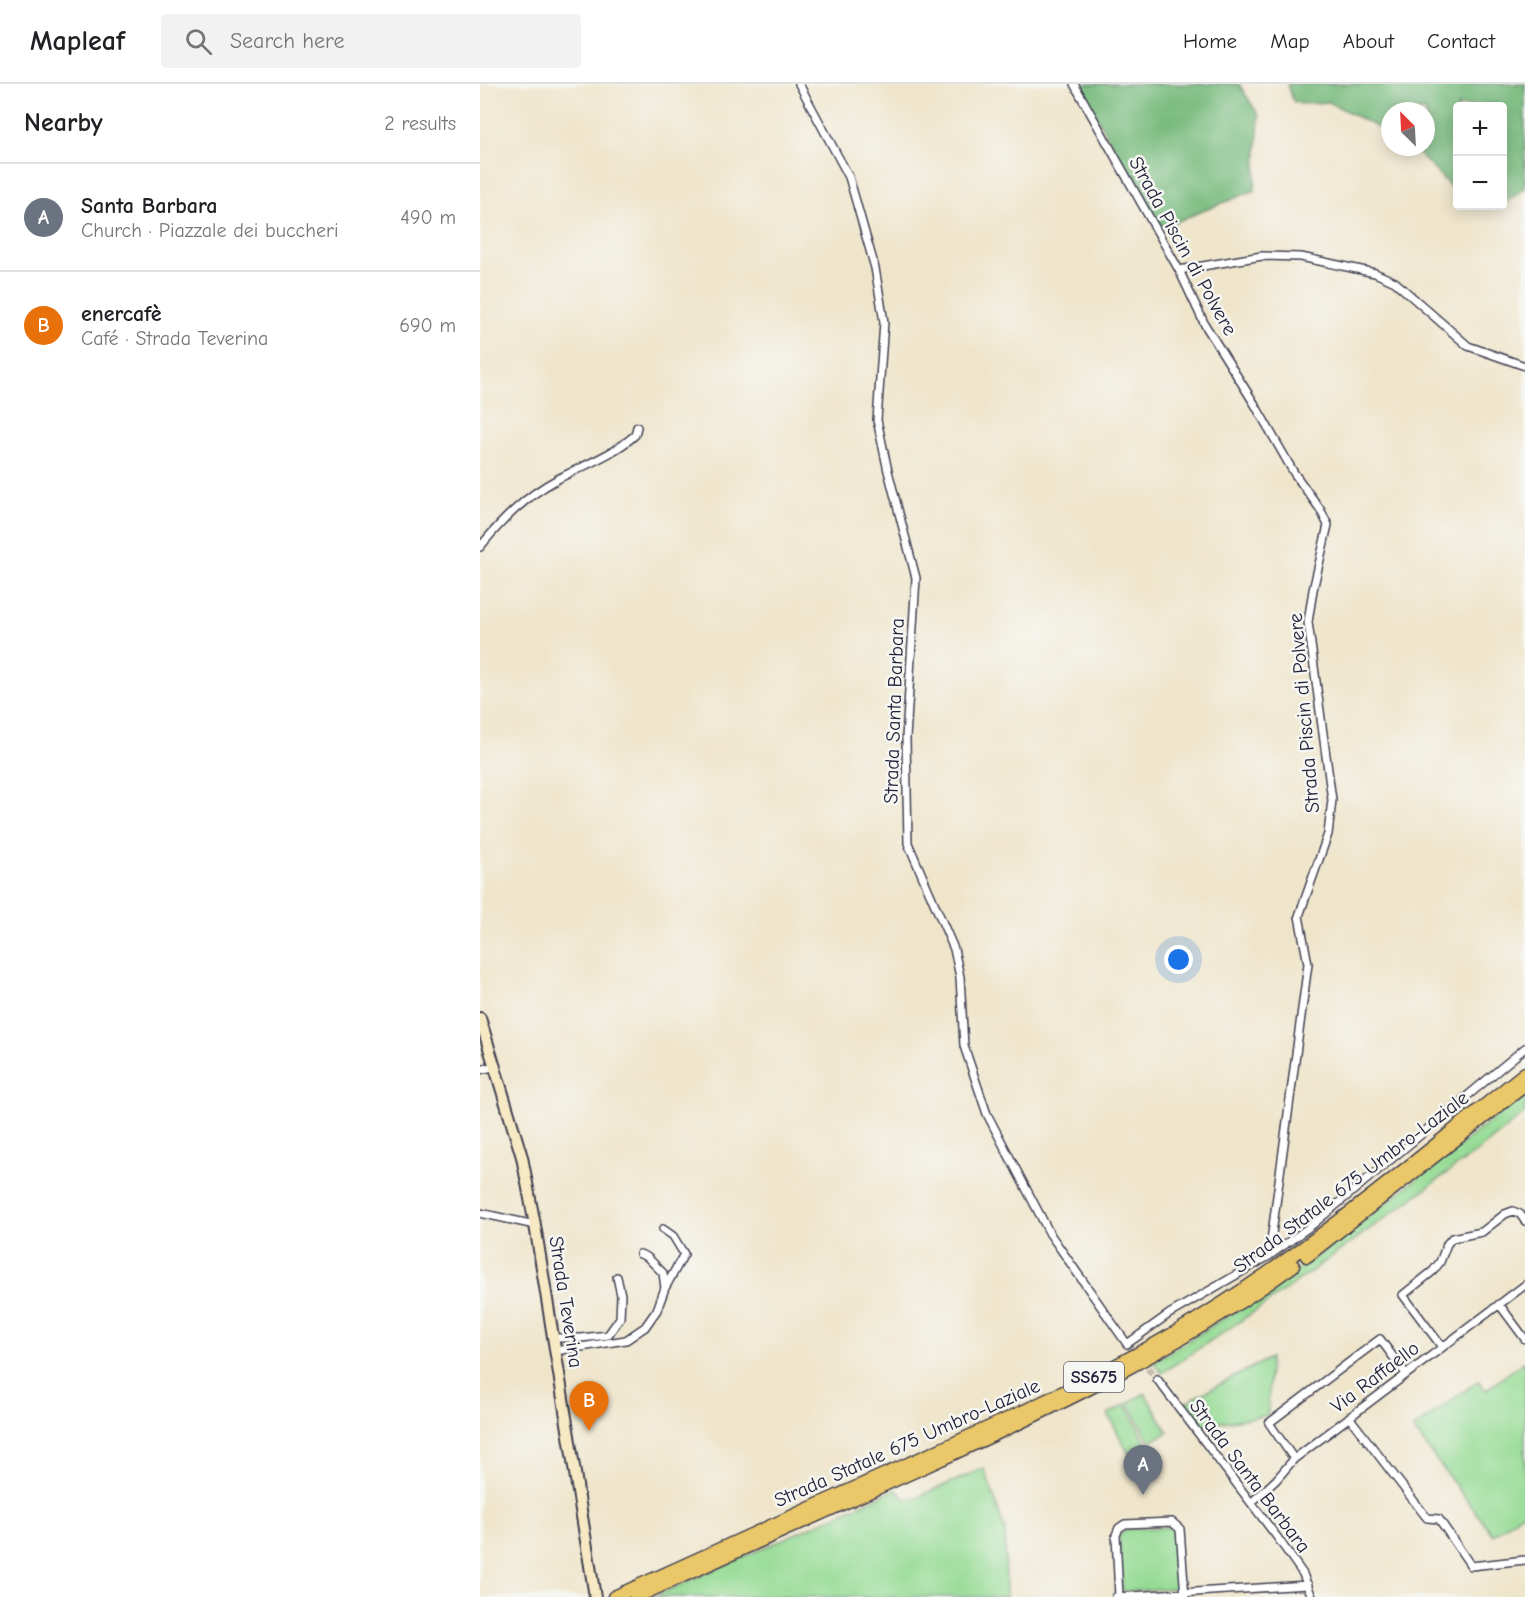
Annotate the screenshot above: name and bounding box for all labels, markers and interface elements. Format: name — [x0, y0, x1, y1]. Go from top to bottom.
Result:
search box — [161, 14, 581, 68]
text: Mapleaf — [30, 25, 125, 57]
icon: search — [182, 25, 215, 58]
text: Search here — [230, 28, 344, 54]
text: Home — [1183, 29, 1237, 53]
text: Map — [1270, 29, 1310, 53]
text: About — [1343, 29, 1394, 53]
text: Contact — [1427, 29, 1495, 53]
north arrow — [1381, 102, 1435, 156]
map controls — [1453, 102, 1507, 210]
button: + — [1453, 102, 1507, 156]
text: Nearby — [24, 108, 103, 138]
text: 2 results — [384, 112, 456, 135]
street label: Strada Piscin di Polvere — [1124, 153, 1242, 339]
button: − — [1453, 156, 1507, 210]
text: Santa Barbara — [81, 193, 217, 219]
text: A — [38, 206, 49, 229]
text: 490 m — [400, 206, 456, 229]
text: Church · Piazzale dei buccheri — [81, 219, 338, 242]
text: enercafè — [81, 301, 161, 327]
text: B — [37, 314, 50, 337]
text: 690 m — [399, 314, 456, 337]
text: Café · Strada Teverina — [81, 327, 268, 350]
street label: Strada Piscin di Polvere — [1284, 612, 1324, 814]
street label: Strada Santa Barbara — [879, 617, 909, 805]
your location — [1164, 945, 1193, 974]
street label: Strada Statale 675 Umbro-Laziale — [1229, 1086, 1473, 1278]
street label: Strada Teverina — [544, 1235, 588, 1369]
street label: Via Raffaello — [1326, 1336, 1424, 1418]
road number: SS675 — [1064, 1362, 1124, 1392]
street label: Strada Statale 675 Umbro-Laziale — [771, 1374, 1043, 1512]
pin: B — [570, 1382, 608, 1431]
street label: Strada Santa Barbara — [1185, 1395, 1315, 1557]
pin: A — [1124, 1446, 1162, 1495]

